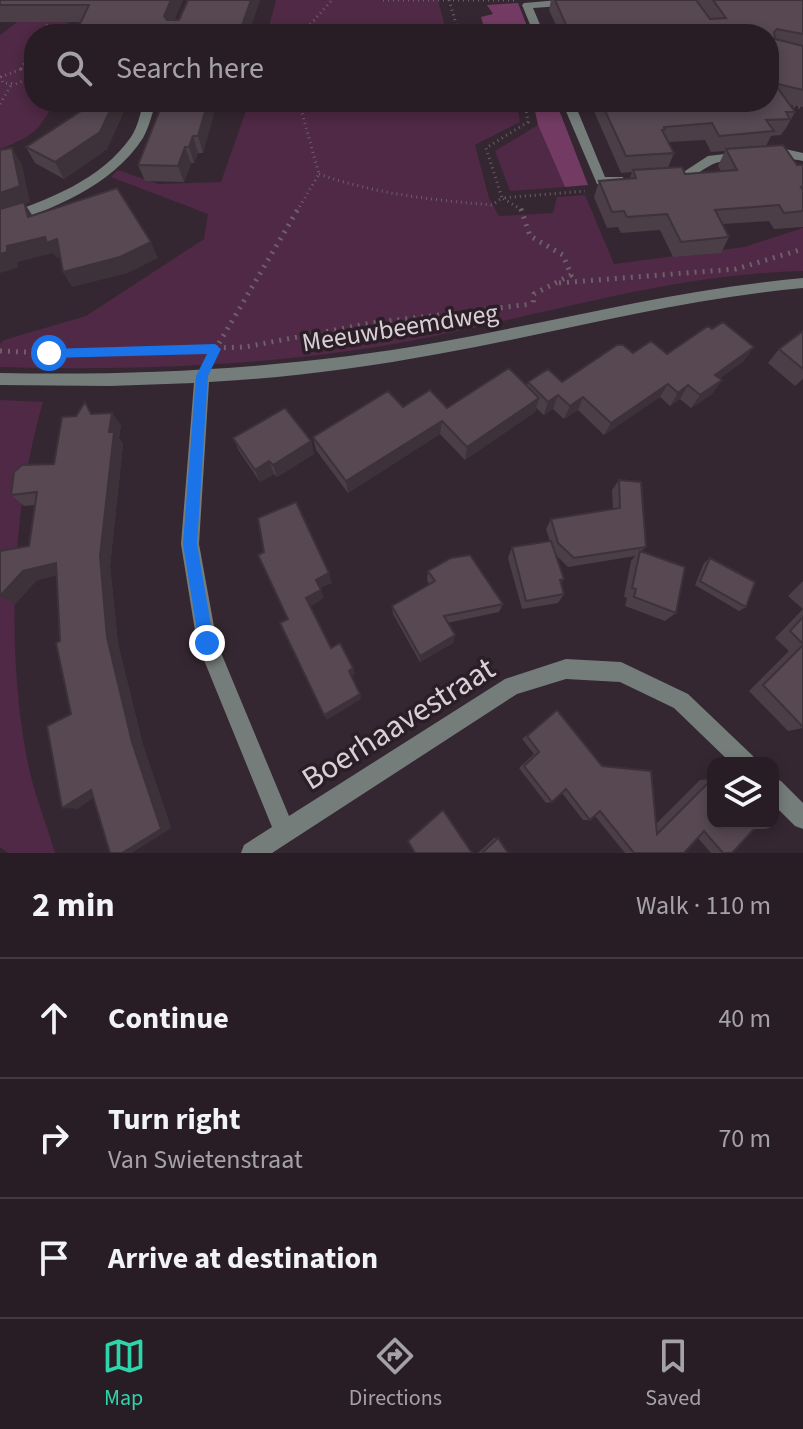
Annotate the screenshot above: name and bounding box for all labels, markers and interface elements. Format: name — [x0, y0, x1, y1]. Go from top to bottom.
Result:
search box — [24, 24, 779, 112]
icon: search — [52, 46, 96, 90]
text: Search here — [116, 47, 264, 90]
street label: Meeuwbeemdweg — [299, 294, 501, 361]
route start — [31, 335, 67, 371]
route end — [189, 625, 225, 661]
street label: Boerhaavestraat — [293, 646, 504, 802]
map controls — [707, 757, 779, 829]
button: layers — [707, 757, 779, 829]
text: 2 min — [32, 881, 115, 930]
text: Walk · 110 m — [636, 887, 771, 924]
icon: ahead — [32, 996, 76, 1040]
text: Continue — [108, 997, 229, 1040]
text: 40 m — [718, 1000, 771, 1037]
text: Turn right — [108, 1098, 240, 1141]
icon: right — [32, 1116, 76, 1160]
text: 70 m — [718, 1120, 771, 1157]
text: Van Swietenstraat — [108, 1141, 303, 1178]
icon: arrive — [32, 1236, 76, 1280]
text: Arrive at destination — [108, 1237, 378, 1280]
tab: Map — [102, 1334, 146, 1414]
tab: Directions — [349, 1334, 442, 1414]
tab: Saved — [645, 1334, 701, 1414]

